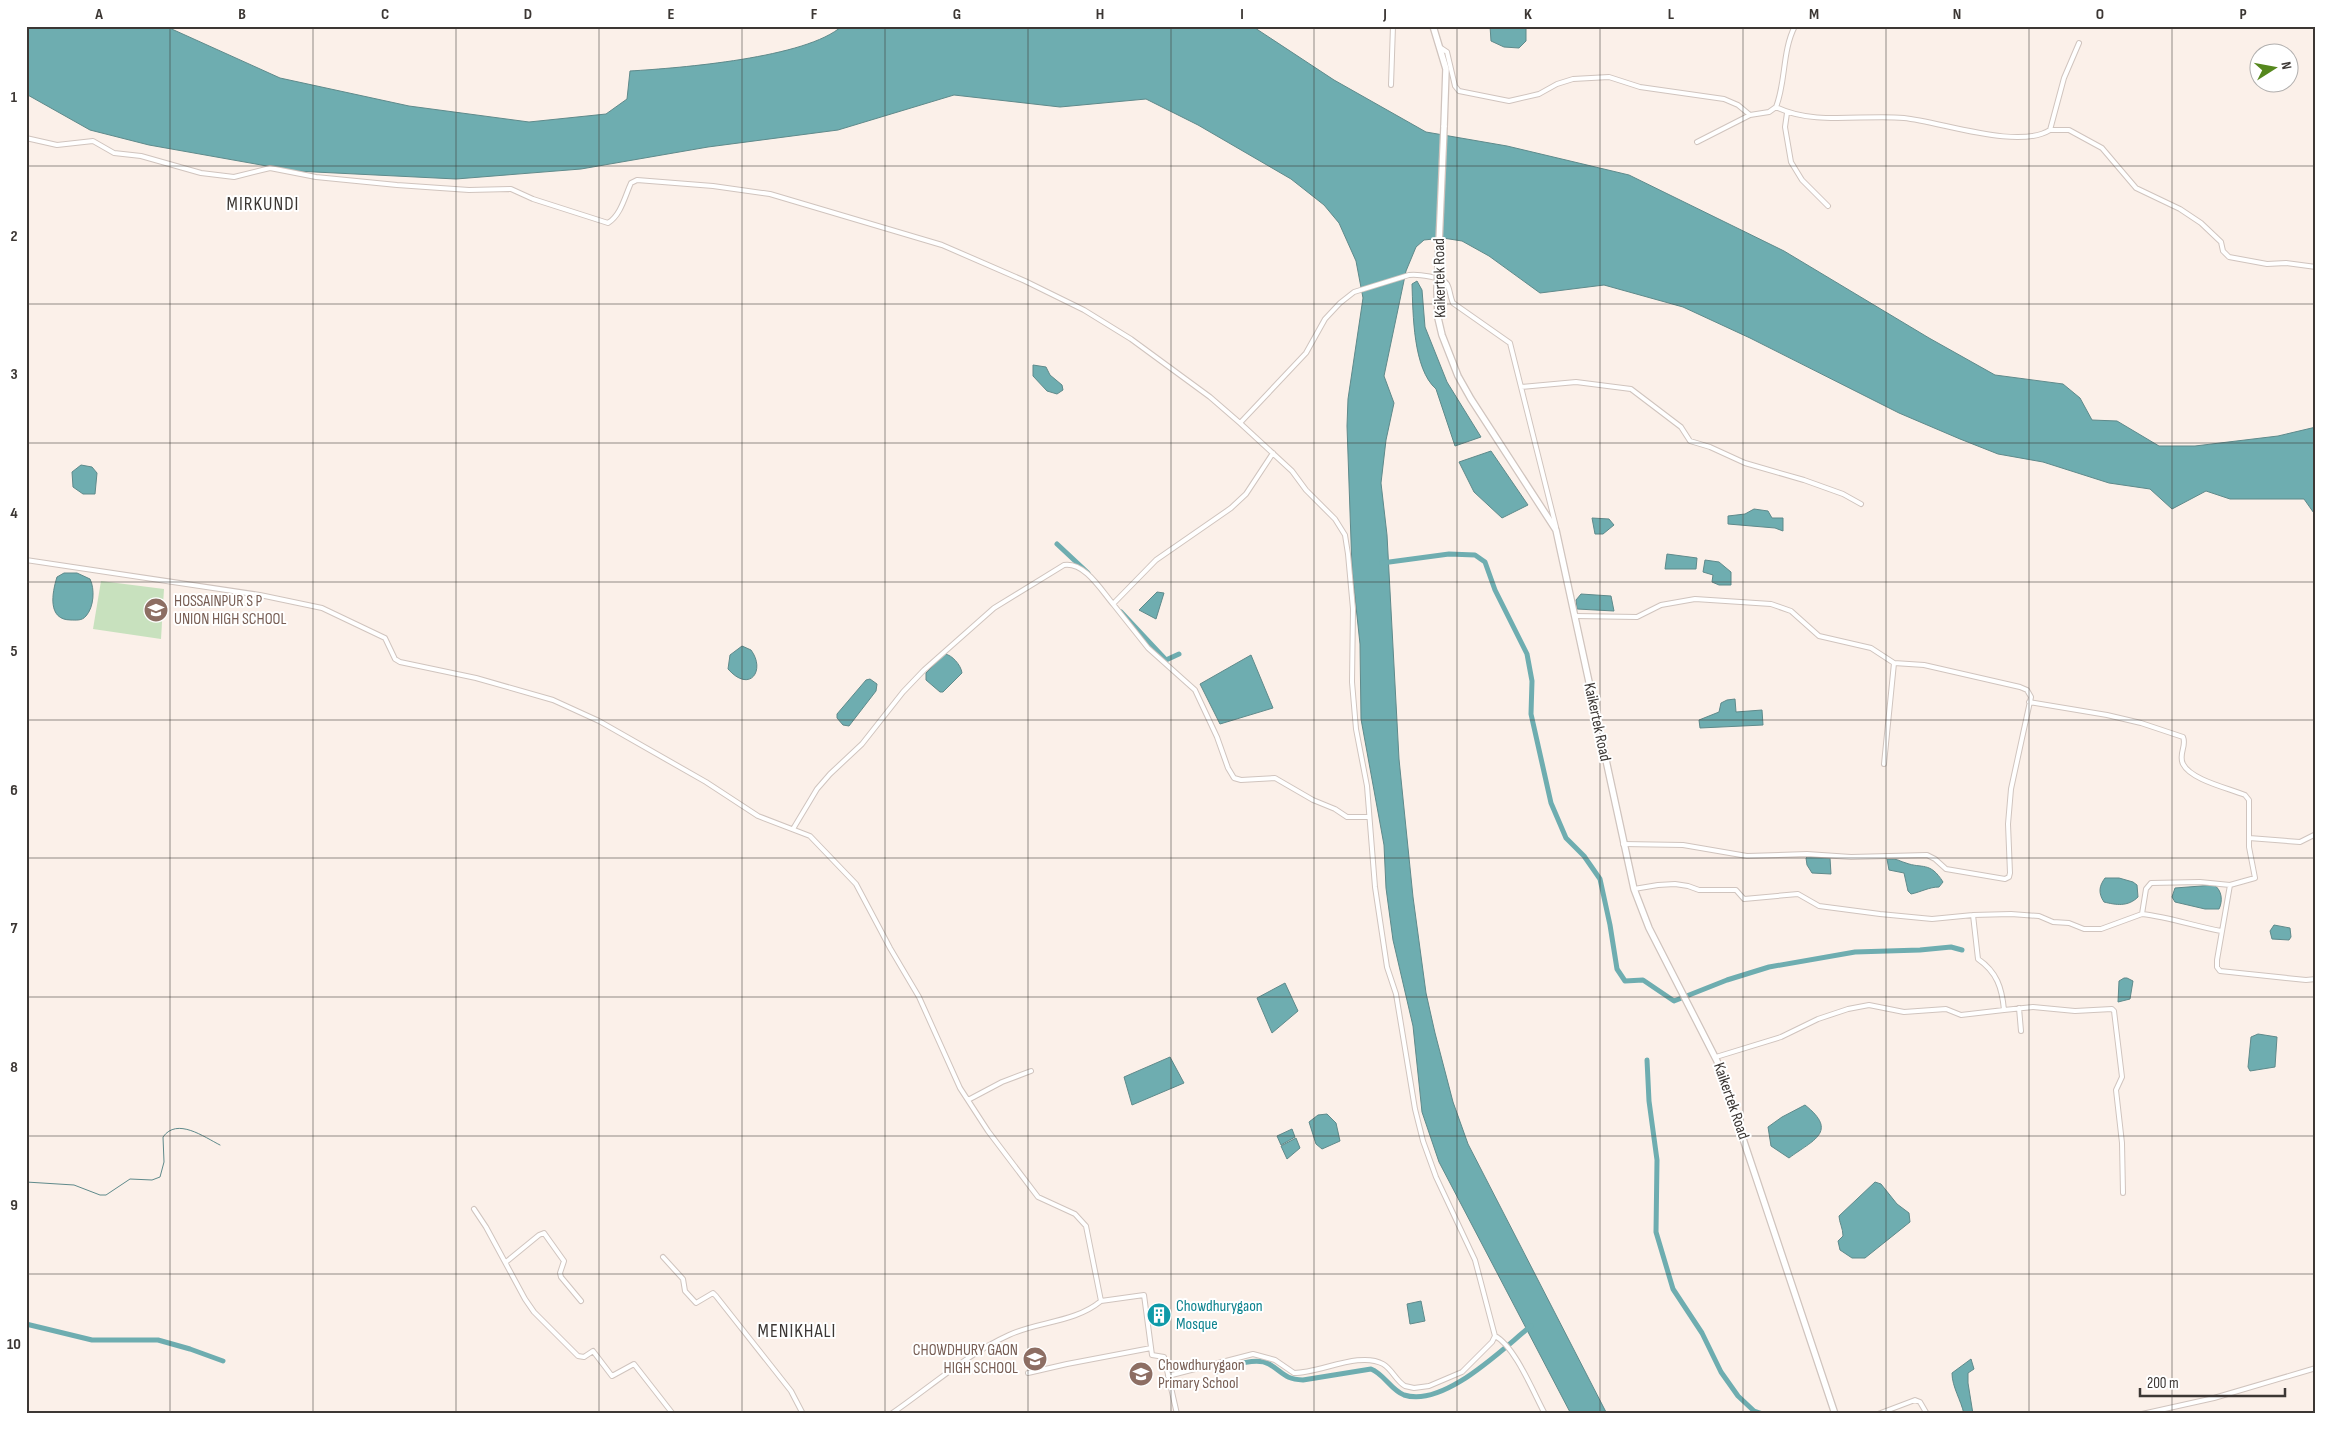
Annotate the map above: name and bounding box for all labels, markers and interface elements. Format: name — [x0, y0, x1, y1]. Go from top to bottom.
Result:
text: A — [94, 5, 103, 24]
text: B — [238, 5, 246, 24]
text: C — [381, 5, 389, 24]
text: D — [524, 5, 532, 24]
text: E — [668, 5, 675, 24]
text: F — [811, 5, 818, 24]
text: G — [953, 5, 961, 24]
text: H — [1096, 5, 1104, 24]
text: I — [1240, 5, 1244, 24]
text: J — [1382, 5, 1387, 24]
text: K — [1524, 5, 1532, 24]
text: L — [1668, 5, 1675, 24]
text: M — [1809, 5, 1819, 24]
text: N — [1953, 5, 1961, 24]
text: O — [2096, 5, 2104, 24]
text: P — [2239, 5, 2247, 24]
north arrow — [2250, 42, 2300, 92]
text: N — [2277, 60, 2295, 71]
text: 1 — [11, 88, 18, 107]
district label: MIRKUNDI — [227, 193, 299, 216]
text: 2 — [10, 227, 18, 246]
street label: Kaikertek Road — [1430, 238, 1450, 318]
text: 3 — [10, 365, 18, 384]
text: 4 — [10, 504, 18, 523]
place label: HOSSAINPUR S P UNION HIGH SCHOOL — [174, 592, 286, 629]
school or university icon: HOSSAINPUR S P UNION HIGH SCHOOL — [143, 597, 169, 623]
text: 5 — [10, 642, 18, 661]
street label: Kaikertek Road — [1579, 681, 1615, 763]
text: 6 — [10, 781, 18, 800]
text: 7 — [11, 919, 18, 938]
text: 8 — [10, 1058, 18, 1077]
street label: Kaikertek Road — [1709, 1060, 1753, 1142]
text: 9 — [10, 1196, 18, 1215]
place label: Chowdhurygaon Mosque — [1176, 1297, 1263, 1334]
building icon: Chowdhurygaon Mosque — [1146, 1302, 1172, 1328]
district label: MENIKHALI — [758, 1320, 836, 1343]
text: 10 — [7, 1335, 21, 1354]
place label: CHOWDHURY GAON HIGH SCHOOL — [913, 1341, 1018, 1378]
school or university icon: CHOWDHURY GAON HIGH SCHOOL — [1022, 1346, 1048, 1372]
place label: Chowdhurygaon Primary School — [1158, 1356, 1245, 1393]
school or university icon: Chowdhurygaon Primary School — [1128, 1361, 1154, 1387]
scale bar — [2140, 1365, 2284, 1397]
text: 200 m — [2147, 1374, 2179, 1393]

